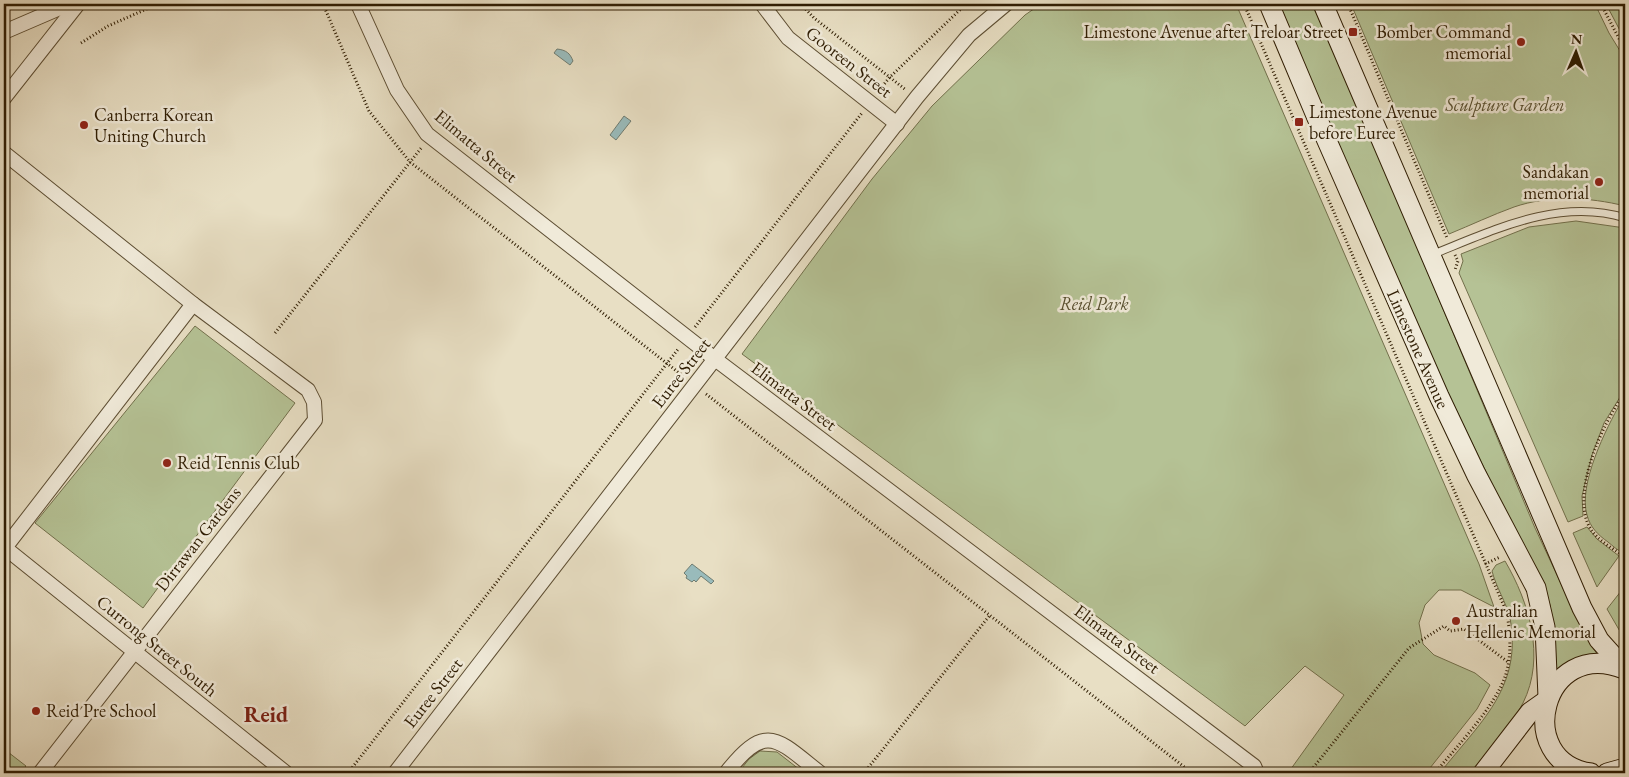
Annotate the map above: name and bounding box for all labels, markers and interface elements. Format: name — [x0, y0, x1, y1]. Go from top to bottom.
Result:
place label: Limestone Avenue after Treloar Street — [1084, 20, 1343, 43]
place label: Bomber Command memorial — [1376, 20, 1512, 64]
street label: Gooreen Street — [801, 21, 897, 103]
marker: Limestone Avenue after Treloar Street — [1347, 26, 1359, 38]
north arrow — [1552, 28, 1602, 78]
text: N — [1570, 30, 1583, 48]
marker: Bomber Command memorial — [1515, 36, 1527, 48]
park label: Sculpture Garden — [1444, 93, 1565, 117]
place label: Limestone Avenue before Euree — [1309, 100, 1437, 144]
place label: Canberra Korean Uniting Church — [94, 103, 214, 147]
street label: Elimatta Street — [430, 104, 523, 187]
marker: Limestone Avenue before Euree — [1293, 116, 1305, 128]
marker: Canberra Korean Uniting Church — [78, 119, 90, 131]
place label: Sandakan memorial — [1523, 160, 1589, 204]
marker: Sandakan memorial — [1593, 176, 1605, 188]
street label: Limestone Avenue — [1382, 286, 1455, 412]
park label: Reid Park — [1059, 292, 1129, 315]
street label: Euree Street — [646, 333, 715, 412]
street label: Elimatta Street — [747, 356, 842, 436]
place label: Reid Tennis Club — [177, 451, 300, 474]
marker: Reid Tennis Club — [161, 457, 173, 469]
street label: Dirrawan Gardens — [149, 481, 246, 596]
street label: Currong Street South — [92, 590, 222, 701]
street label: Elimatta Street — [1070, 599, 1165, 679]
place label: Australian Hellenic Memorial — [1465, 599, 1596, 643]
marker: Australian Hellenic Memorial — [1450, 615, 1462, 627]
street label: Euree Street — [398, 653, 467, 732]
place label: Reid Pre School — [46, 699, 156, 722]
district label: Reid — [244, 700, 288, 729]
marker: Reid Pre School — [30, 705, 42, 717]

